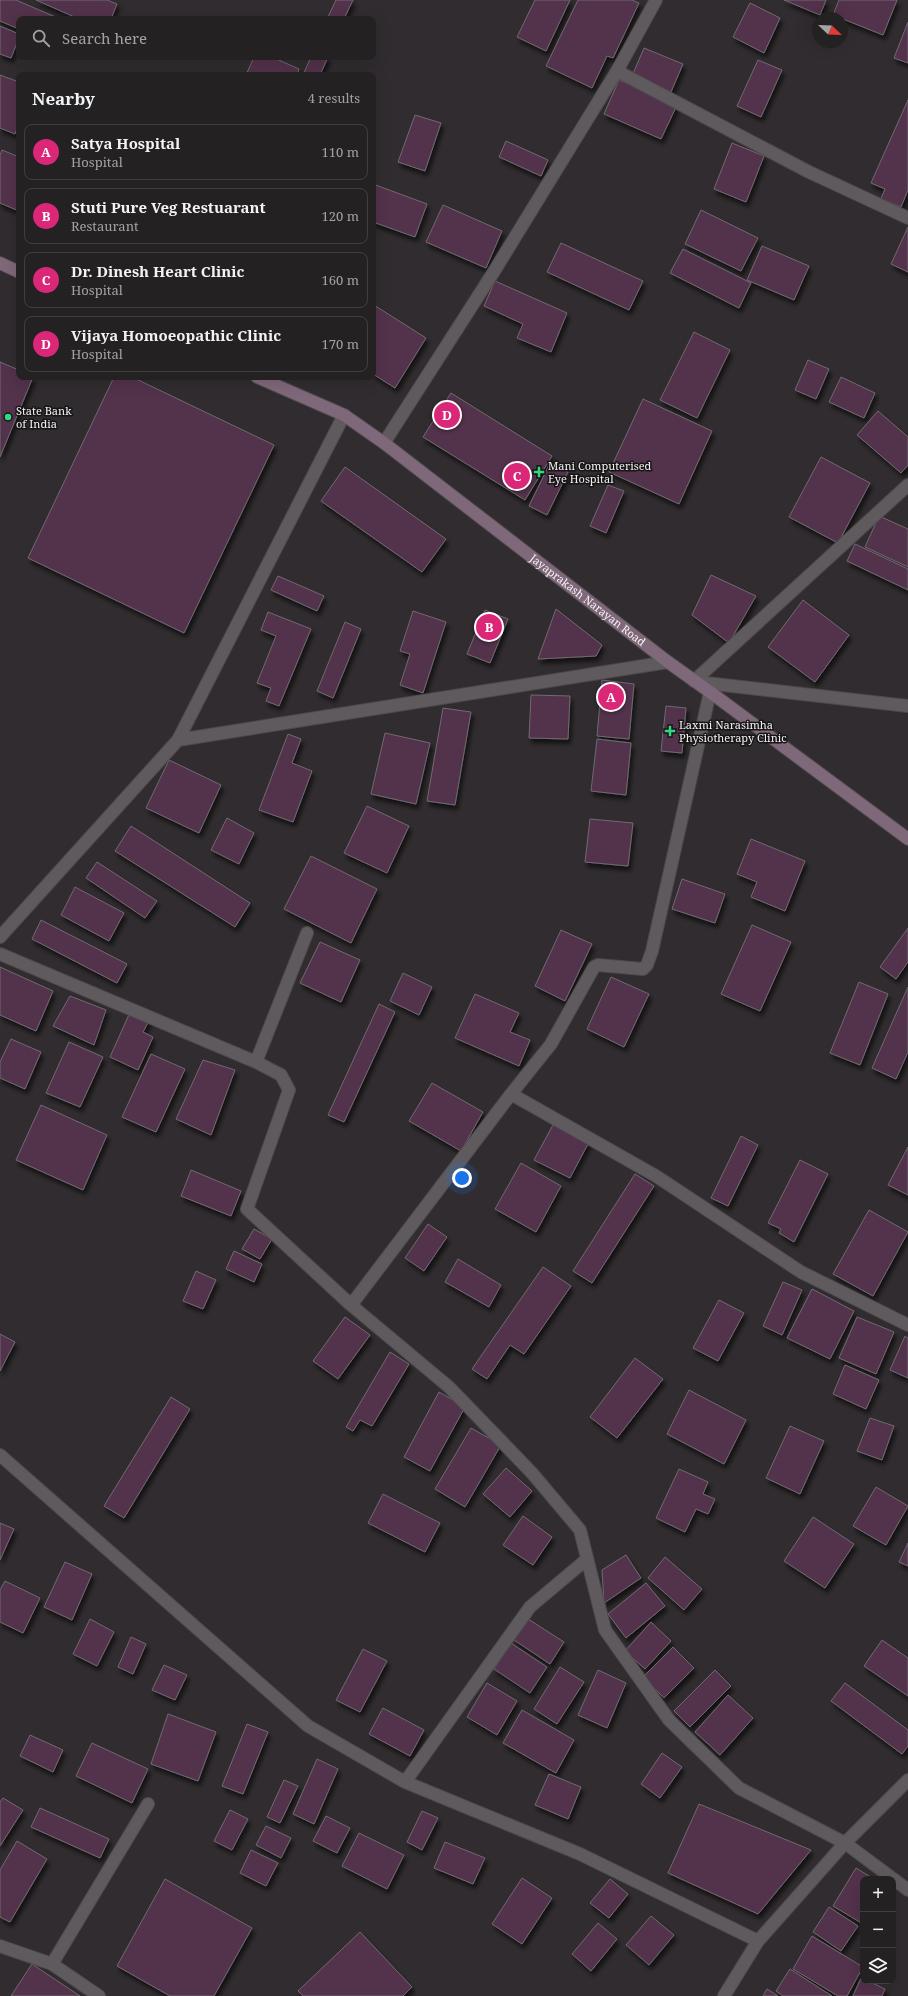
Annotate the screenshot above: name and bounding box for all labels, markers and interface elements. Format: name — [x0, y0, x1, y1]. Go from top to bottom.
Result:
north arrow — [812, 12, 848, 48]
search box — [16, 16, 376, 60]
icon: search — [30, 27, 52, 49]
text: Search here — [62, 28, 147, 48]
text: Nearby — [32, 87, 95, 110]
text: 4 results — [308, 89, 360, 107]
text: Satya Hospital — [71, 133, 180, 153]
text: A — [41, 143, 51, 161]
text: 110 m — [322, 143, 359, 161]
text: Hospital — [71, 153, 123, 171]
text: Stuti Pure Veg Restuarant — [71, 197, 266, 217]
text: B — [42, 207, 50, 225]
text: 120 m — [322, 207, 359, 225]
text: Restaurant — [71, 217, 139, 235]
text: Dr. Dinesh Heart Clinic — [71, 261, 245, 281]
text: C — [42, 271, 50, 289]
text: 160 m — [322, 271, 359, 289]
text: Hospital — [71, 281, 123, 299]
text: Vijaya Homoeopathic Clinic — [71, 325, 281, 345]
text: D — [41, 335, 51, 353]
text: 170 m — [322, 335, 359, 353]
text: Hospital — [71, 345, 123, 363]
pin: D — [434, 400, 460, 430]
place label: State Bank of India — [16, 403, 72, 431]
marker: State Bank of India — [3, 412, 13, 422]
place label: Mani Computerised Eye Hospital — [548, 458, 652, 486]
pin: C — [504, 461, 530, 491]
marker: Mani Computerised Eye Hospital — [533, 466, 545, 478]
street label: Jayaprakash Narayan Road — [526, 550, 649, 649]
pin: B — [476, 612, 502, 642]
pin: A — [598, 682, 624, 712]
place label: Laxmi Narasimha Physiotherapy Clinic — [679, 717, 787, 745]
marker: Laxmi Narasimha Physiotherapy Clinic — [664, 725, 676, 737]
your location — [452, 1168, 472, 1188]
map controls — [860, 1876, 896, 1984]
button: + — [860, 1876, 896, 1912]
button: − — [860, 1912, 896, 1948]
button: layers — [860, 1948, 896, 1984]

